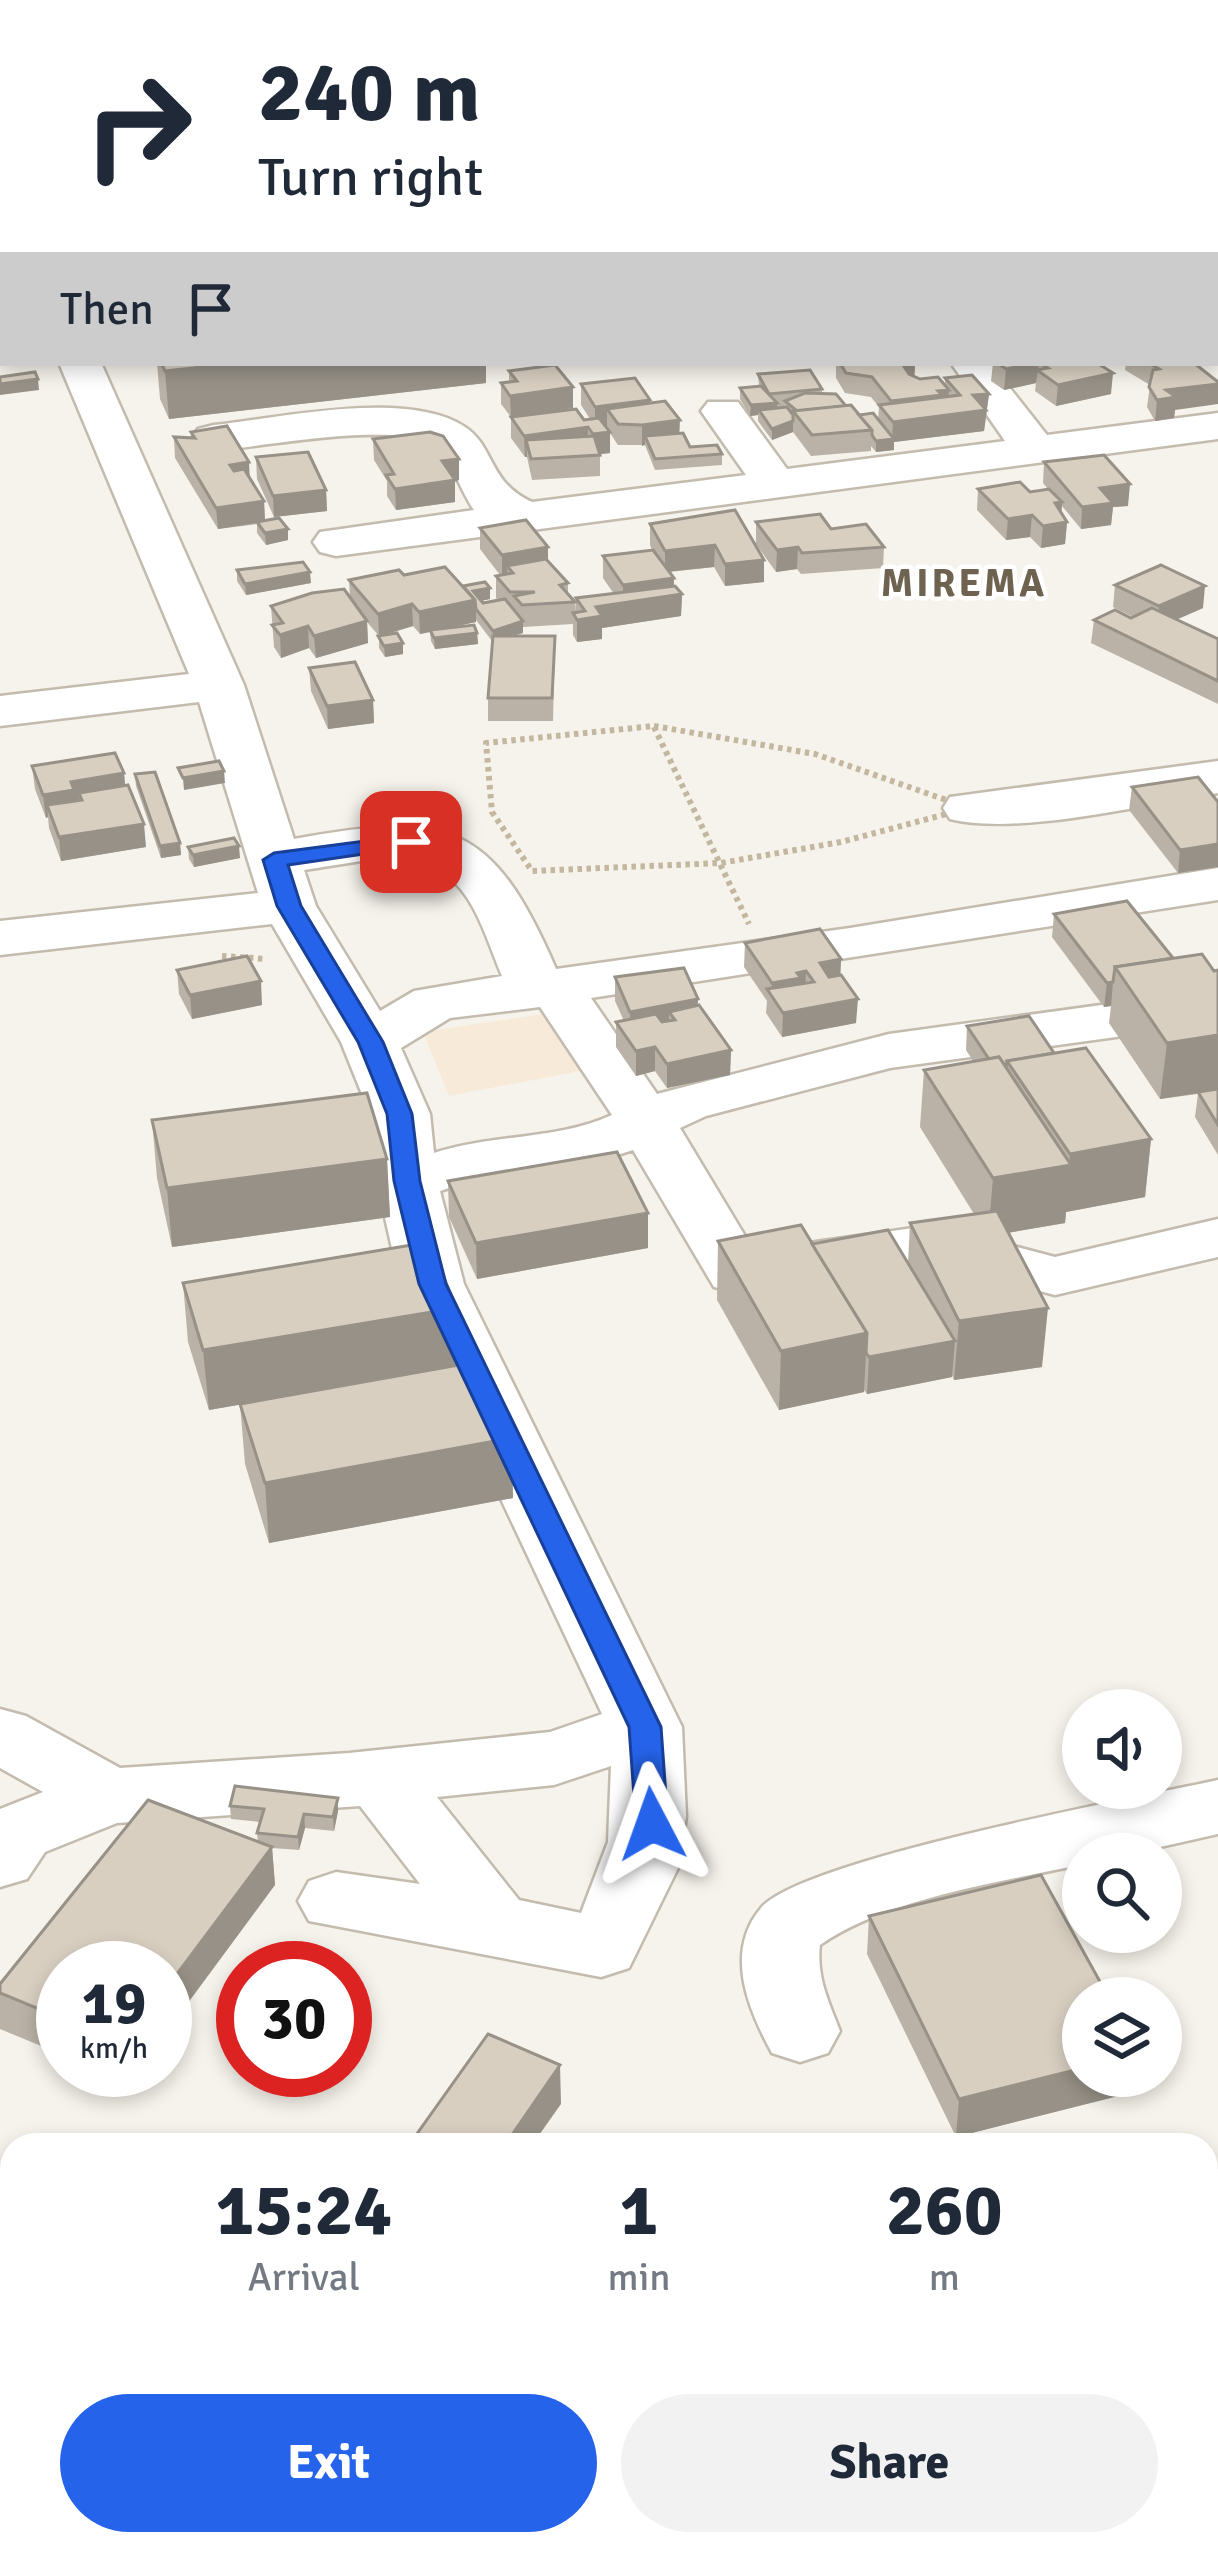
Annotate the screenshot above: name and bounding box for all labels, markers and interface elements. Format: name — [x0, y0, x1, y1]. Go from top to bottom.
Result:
text: 240 m — [258, 41, 480, 145]
icon: right — [60, 48, 216, 204]
text: Turn right — [258, 144, 483, 211]
icon: arrive — [178, 276, 244, 342]
text: Then — [60, 282, 154, 337]
district label: MIREMA — [881, 559, 1047, 607]
pin — [360, 791, 462, 893]
icon: arrive — [378, 809, 444, 875]
map controls — [1062, 1689, 1182, 2097]
button: sound — [1062, 1689, 1182, 1809]
position arrow — [589, 1761, 715, 1887]
button: search — [1062, 1833, 1182, 1953]
speed limit sign: 30 — [216, 1941, 372, 2097]
text: 19 — [82, 1967, 146, 2041]
button: layers — [1062, 1977, 1182, 2097]
text: km/h — [80, 2030, 148, 2067]
text: 15:24 — [215, 2166, 392, 2255]
text: 1 — [620, 2166, 658, 2255]
text: 260 — [886, 2166, 1003, 2255]
text: Arrival — [248, 2253, 360, 2301]
text: min — [608, 2253, 671, 2301]
text: m — [929, 2253, 960, 2301]
button: Exit — [60, 2394, 597, 2532]
button: Share — [621, 2394, 1158, 2532]

